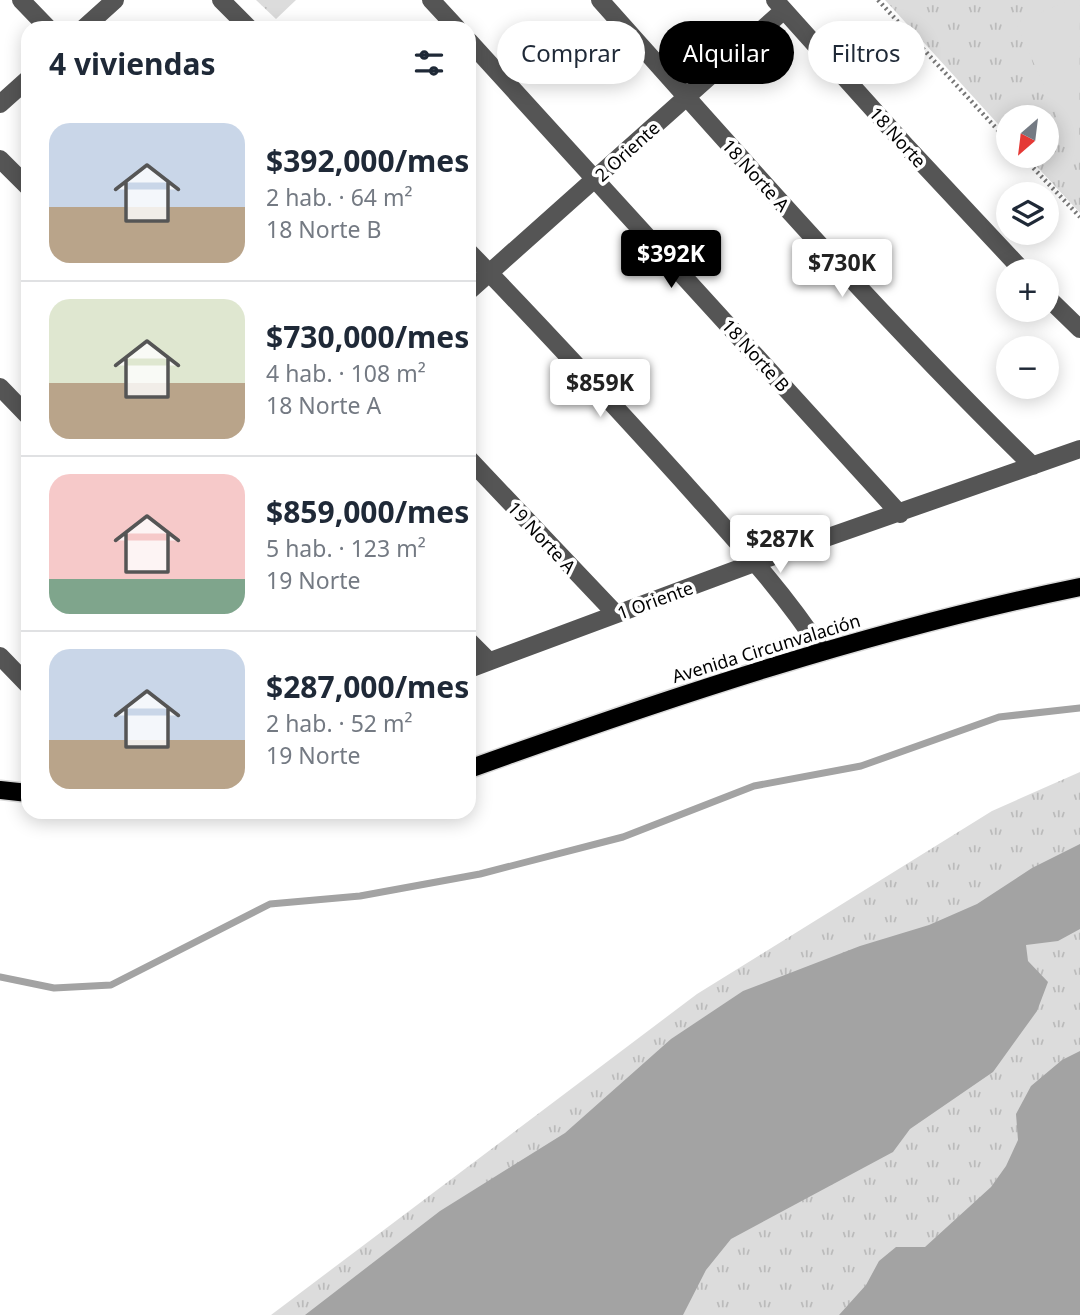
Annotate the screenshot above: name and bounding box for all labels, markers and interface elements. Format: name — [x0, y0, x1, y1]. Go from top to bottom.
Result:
chip: Comprar — [497, 21, 645, 84]
chip: Alquilar — [659, 21, 794, 84]
chip: Filtros — [808, 21, 925, 84]
text: 4 viviendas — [49, 43, 216, 84]
icon: filters — [410, 44, 448, 82]
street label: 18 Norte — [864, 101, 932, 173]
north arrow — [996, 105, 1059, 168]
map controls — [996, 105, 1059, 399]
street label: 2 Oriente — [590, 116, 664, 186]
street label: 18 Norte A — [717, 133, 795, 217]
text: $392,000/mes — [266, 140, 469, 181]
icon: home — [105, 151, 189, 235]
text: 2 hab. · 64 m² — [266, 181, 413, 213]
button: layers — [996, 182, 1059, 245]
text: 18 Norte B — [266, 213, 381, 245]
pin: $392K — [622, 230, 720, 290]
text: $392K — [637, 237, 705, 269]
pin: $730K — [793, 240, 891, 299]
text: $730K — [808, 246, 876, 278]
button: + — [996, 259, 1059, 322]
street label: 18 Norte B — [717, 313, 795, 397]
text: $730,000/mes — [266, 316, 469, 357]
icon: home — [105, 327, 189, 411]
button: − — [996, 336, 1059, 399]
text: 4 hab. · 108 m² — [266, 357, 426, 389]
pin: $859K — [551, 360, 649, 419]
text: $859K — [566, 366, 634, 398]
text: 18 Norte A — [266, 389, 381, 421]
text: $859,000/mes — [266, 491, 469, 532]
street label: 19 Norte A — [502, 496, 582, 578]
icon: home — [105, 502, 189, 586]
pin: $287K — [731, 516, 829, 575]
text: $287K — [746, 522, 814, 554]
text: 5 hab. · 123 m² — [266, 532, 426, 564]
text: 19 Norte — [266, 564, 360, 596]
street label: 1 Oriente — [614, 575, 696, 625]
street label: Avenida Circunvalación — [669, 608, 863, 688]
text: $287,000/mes — [266, 666, 469, 707]
icon: home — [105, 677, 189, 761]
text: 2 hab. · 52 m² — [266, 707, 413, 739]
text: 19 Norte — [266, 739, 360, 771]

